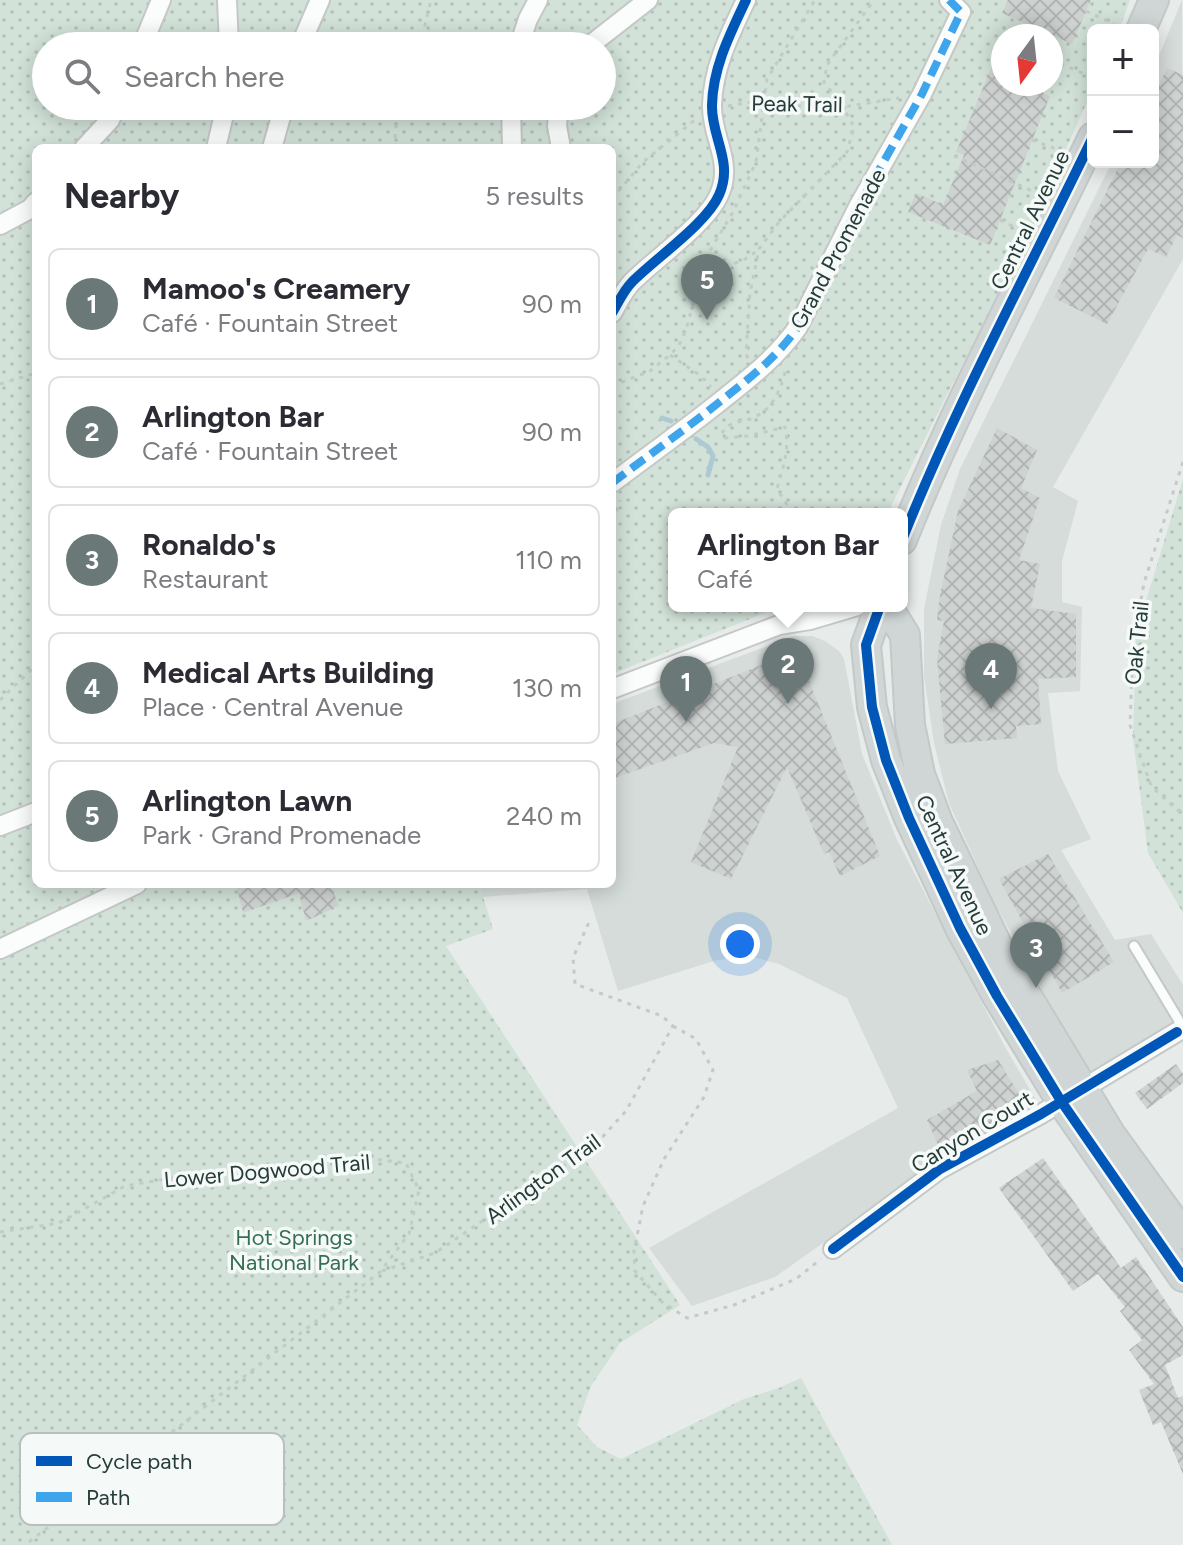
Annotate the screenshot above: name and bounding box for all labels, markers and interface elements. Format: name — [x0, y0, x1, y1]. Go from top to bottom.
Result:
north arrow — [991, 24, 1063, 96]
map controls — [1087, 24, 1159, 168]
button: + — [1087, 24, 1159, 96]
search box — [32, 32, 616, 120]
icon: search — [60, 54, 104, 98]
text: Search here — [124, 58, 284, 95]
street label: Peak Trail — [751, 90, 843, 118]
button: − — [1087, 96, 1159, 168]
street label: Central Avenue — [985, 146, 1075, 294]
street label: Grand Promenade — [784, 164, 892, 334]
text: Nearby — [64, 176, 179, 217]
text: 5 results — [485, 180, 584, 212]
pin: 5 — [681, 254, 733, 320]
text: Mamoo's Creamery — [142, 270, 410, 307]
text: 1 — [87, 288, 97, 320]
text: 90 m — [522, 288, 582, 320]
text: Café · Fountain Street — [142, 307, 398, 339]
text: Arlington Bar — [142, 398, 324, 435]
text: 2 — [84, 416, 100, 448]
text: 90 m — [522, 416, 582, 448]
text: Café · Fountain Street — [142, 435, 398, 467]
popup — [668, 508, 908, 612]
text: Ronaldo's — [142, 526, 276, 563]
text: Arlington Bar — [697, 526, 879, 563]
text: 3 — [85, 544, 99, 576]
text: 110 m — [515, 544, 582, 576]
text: Restaurant — [142, 563, 269, 595]
text: Café — [697, 563, 753, 595]
street label: Oak Trail — [1119, 600, 1155, 686]
pin: 2 — [762, 638, 814, 704]
pin: 4 — [965, 643, 1017, 709]
text: Medical Arts Building — [142, 654, 434, 691]
pin: 1 — [660, 656, 712, 722]
text: 4 — [84, 672, 100, 704]
text: 130 m — [512, 672, 582, 704]
text: Place · Central Avenue — [142, 691, 403, 723]
text: Arlington Lawn — [142, 782, 352, 819]
street label: Central Avenue — [910, 791, 998, 939]
text: 5 — [84, 800, 100, 832]
text: 240 m — [506, 800, 582, 832]
text: Park · Grand Promenade — [142, 819, 421, 851]
pin: 3 — [1010, 922, 1062, 988]
your location — [720, 924, 760, 964]
street label: Canyon Court — [906, 1085, 1038, 1179]
street label: Arlington Trail — [480, 1128, 606, 1230]
street label: Lower Dogwood Trail — [163, 1149, 371, 1193]
park label: Hot Springs National Park — [229, 1224, 359, 1276]
legend — [20, 1433, 284, 1525]
text: Cycle path — [86, 1448, 192, 1475]
text: Path — [86, 1484, 130, 1511]

